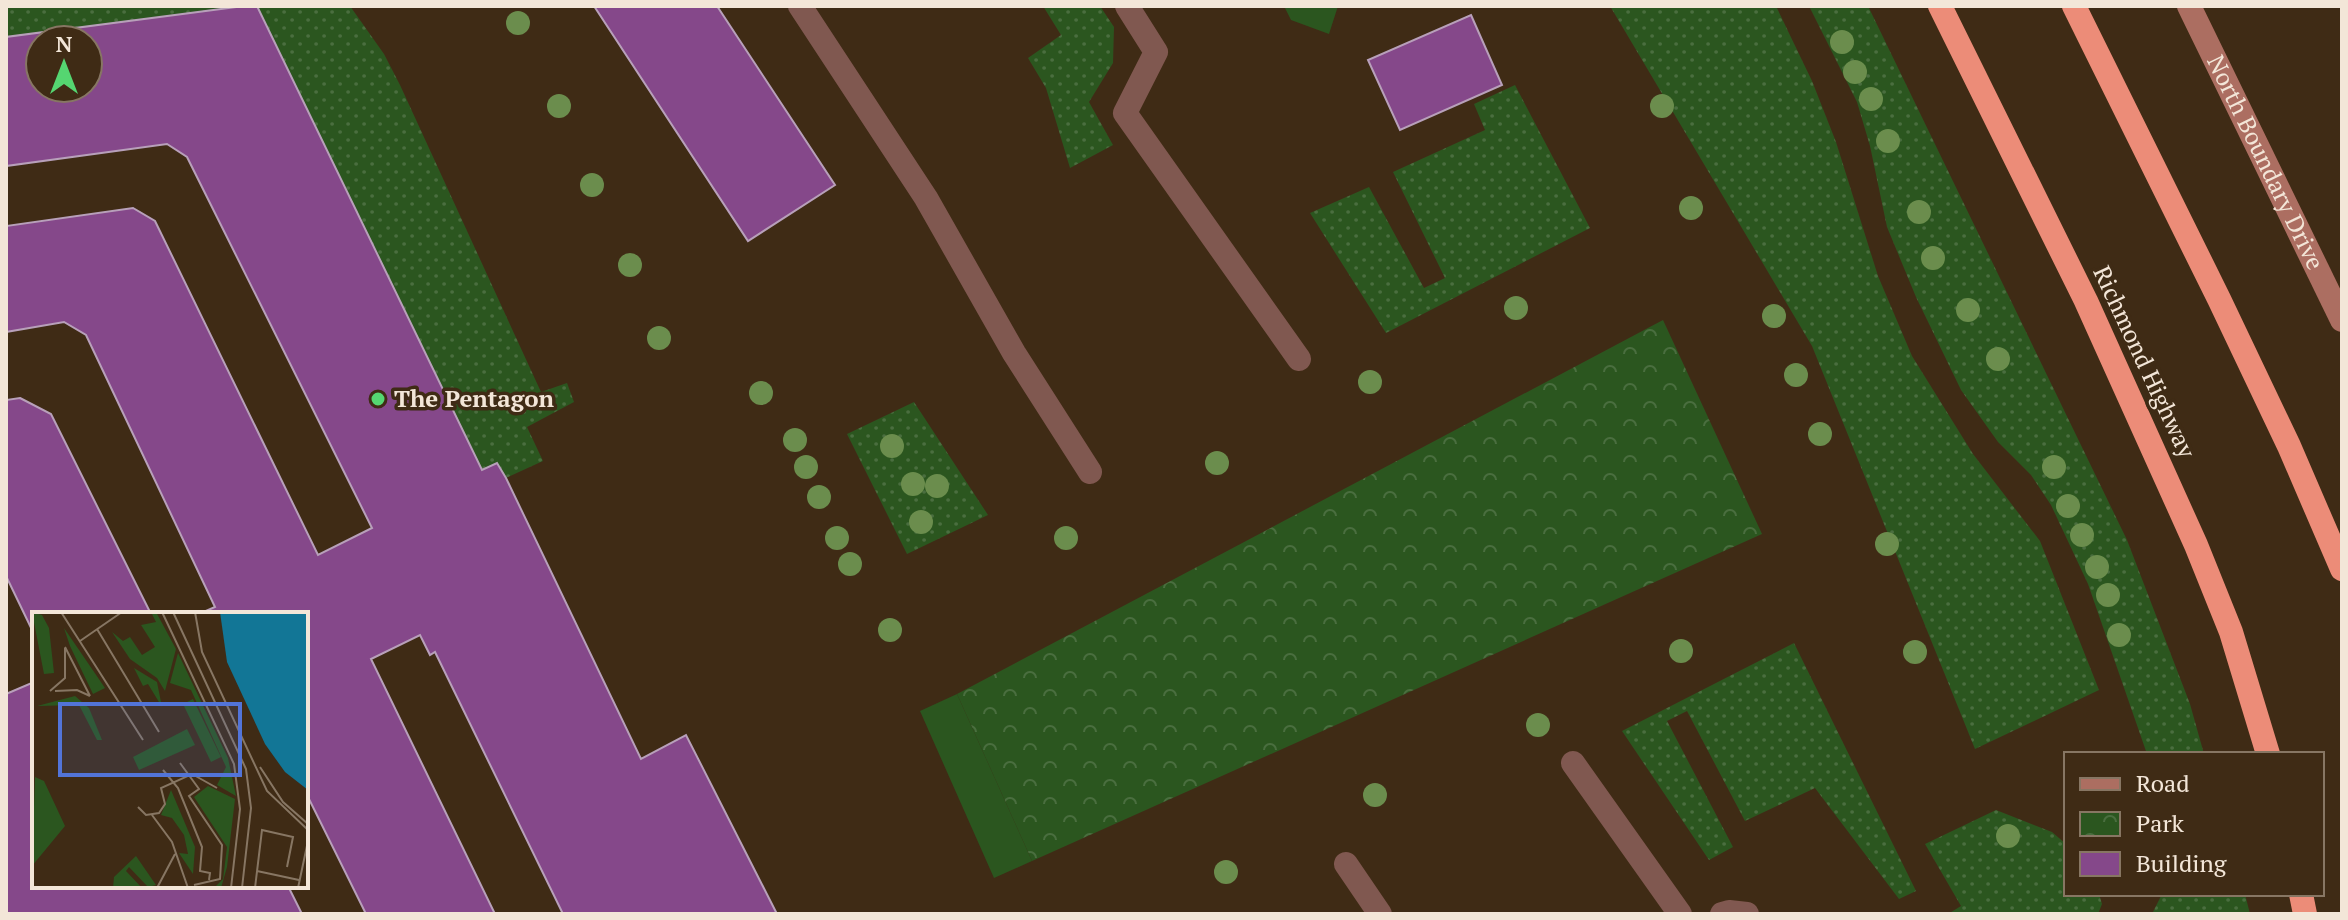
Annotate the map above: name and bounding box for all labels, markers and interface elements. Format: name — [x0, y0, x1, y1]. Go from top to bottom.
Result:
north arrow — [24, 24, 104, 104]
text: N — [56, 29, 73, 58]
street label: North Boundary Drive — [2200, 49, 2332, 275]
street label: Richmond Highway — [2086, 260, 2204, 464]
place label: The Pentagon — [394, 382, 554, 414]
marker: The Pentagon — [369, 390, 387, 408]
inset map — [32, 612, 308, 888]
legend — [2064, 752, 2324, 896]
text: Road — [2136, 767, 2190, 799]
text: Park — [2136, 807, 2185, 839]
text: Building — [2136, 847, 2227, 879]

